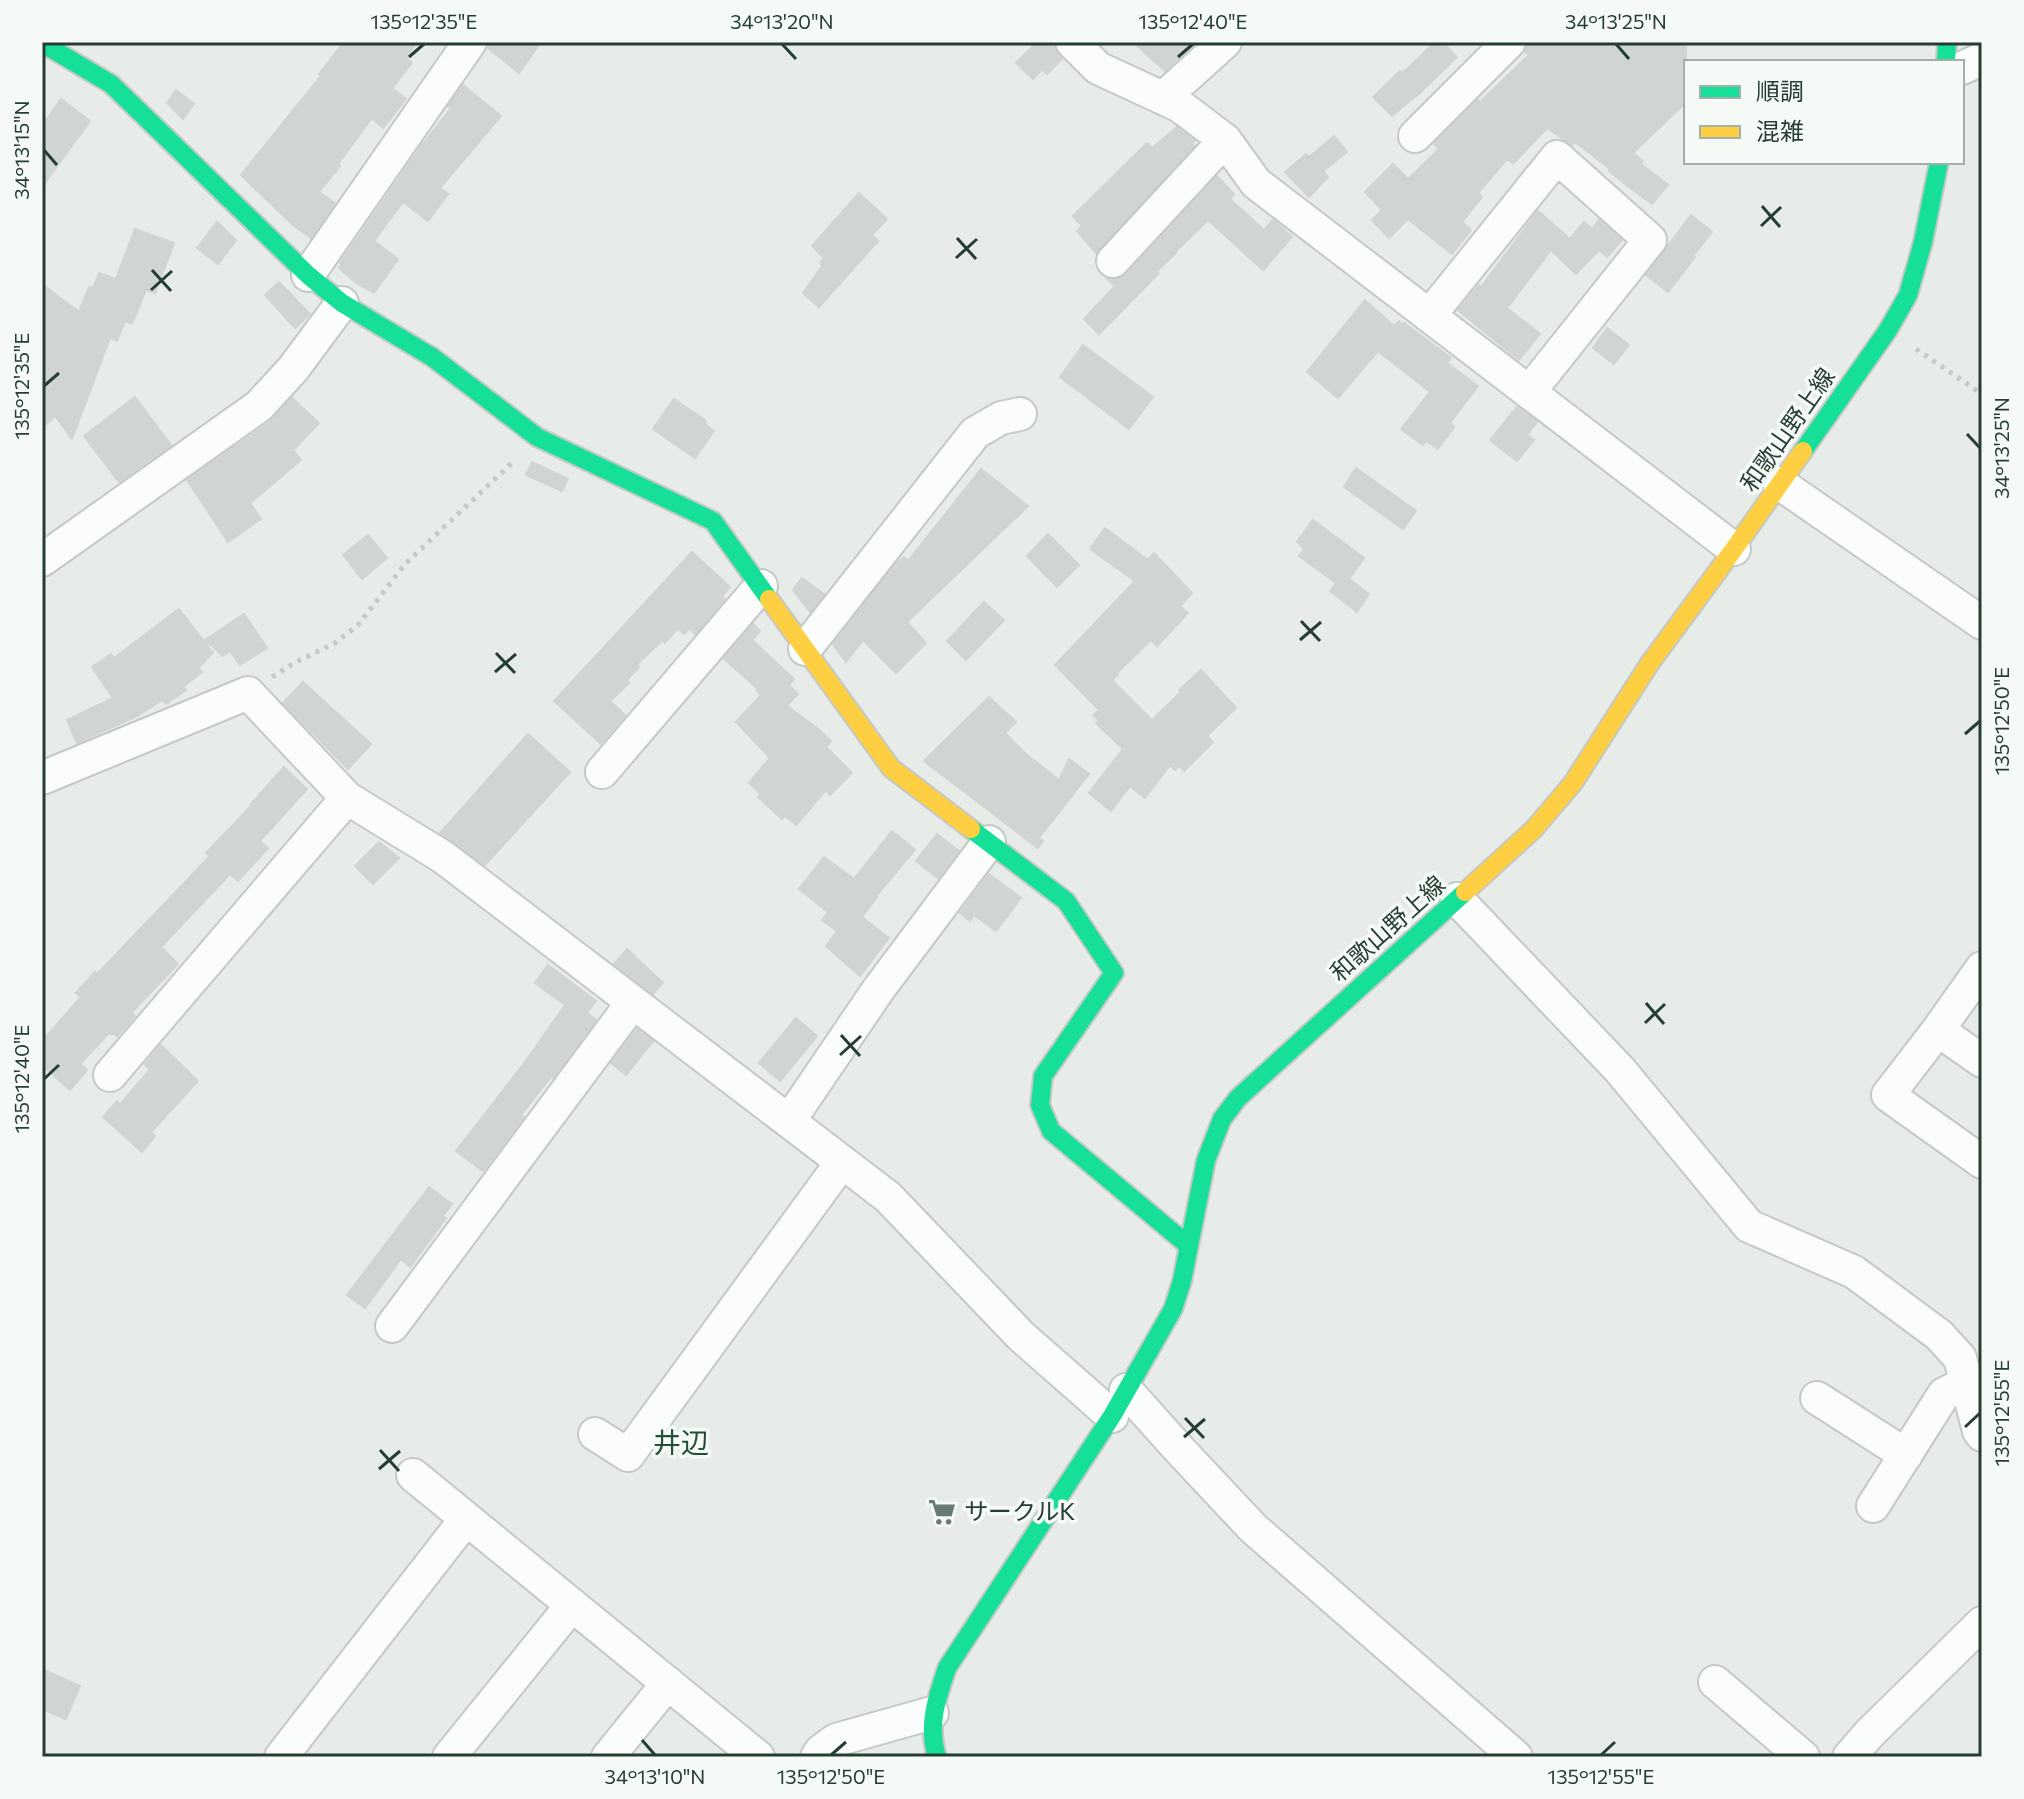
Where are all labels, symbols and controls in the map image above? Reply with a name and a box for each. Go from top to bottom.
text: 135°12'35"E [371,9,477,33]
text: 34°13'20"N [730,9,834,33]
text: 135°12'40"E [1139,9,1247,33]
text: 34°13'25"N [1565,9,1667,33]
legend [1684,60,1964,164]
text: 順調 [1756,76,1804,105]
text: 34°13'15"N [9,100,33,200]
text: 混雑 [1756,116,1804,145]
text: 135°12'35"E [9,333,33,439]
street label: 和歌山野上線 [1734,362,1840,496]
text: 34°13'25"N [1989,397,2013,499]
text: 135°12'50"E [1989,667,2013,775]
street label: 和歌山野上線 [1324,869,1450,987]
text: 135°12'40"E [9,1025,33,1133]
text: 135°12'55"E [1989,1360,2013,1466]
district label: 井辺 [653,1425,709,1459]
place label: サークルK [964,1496,1075,1525]
supermarket icon: サークルK [927,1497,957,1527]
text: 34°13'10"N [605,1764,705,1788]
text: 135°12'50"E [777,1764,885,1788]
text: 135°12'55"E [1548,1764,1654,1788]

